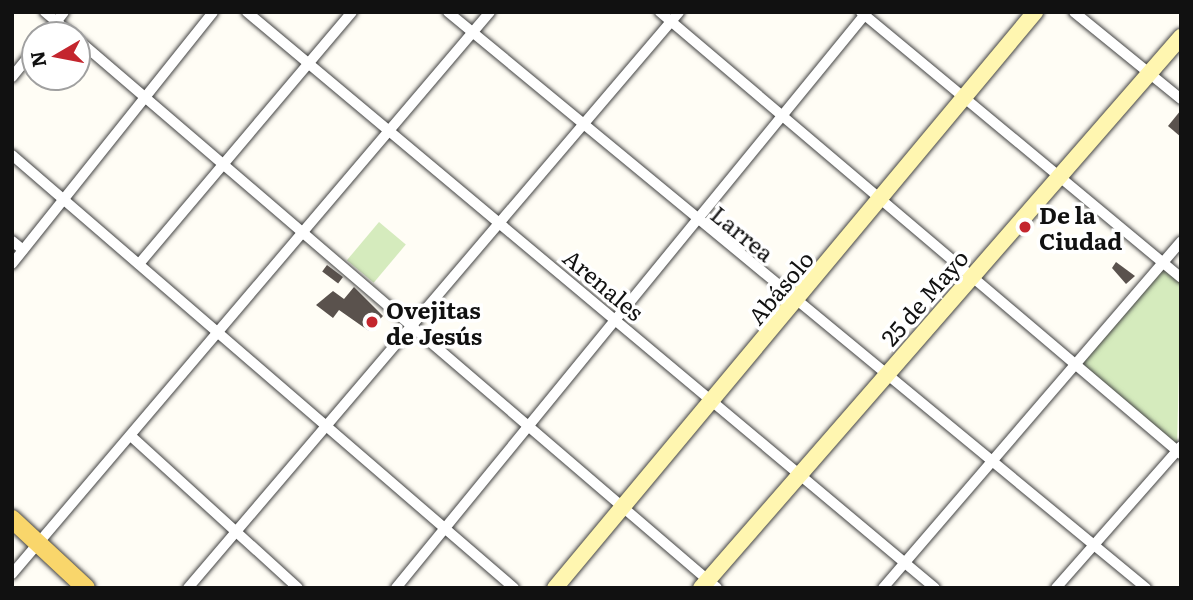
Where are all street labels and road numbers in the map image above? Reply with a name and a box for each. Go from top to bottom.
street label: Larrea [706,199,780,267]
street label: Arenales [558,243,650,325]
street label: 25 de Mayo [875,243,973,351]
street label: Abásolo [741,245,819,329]

